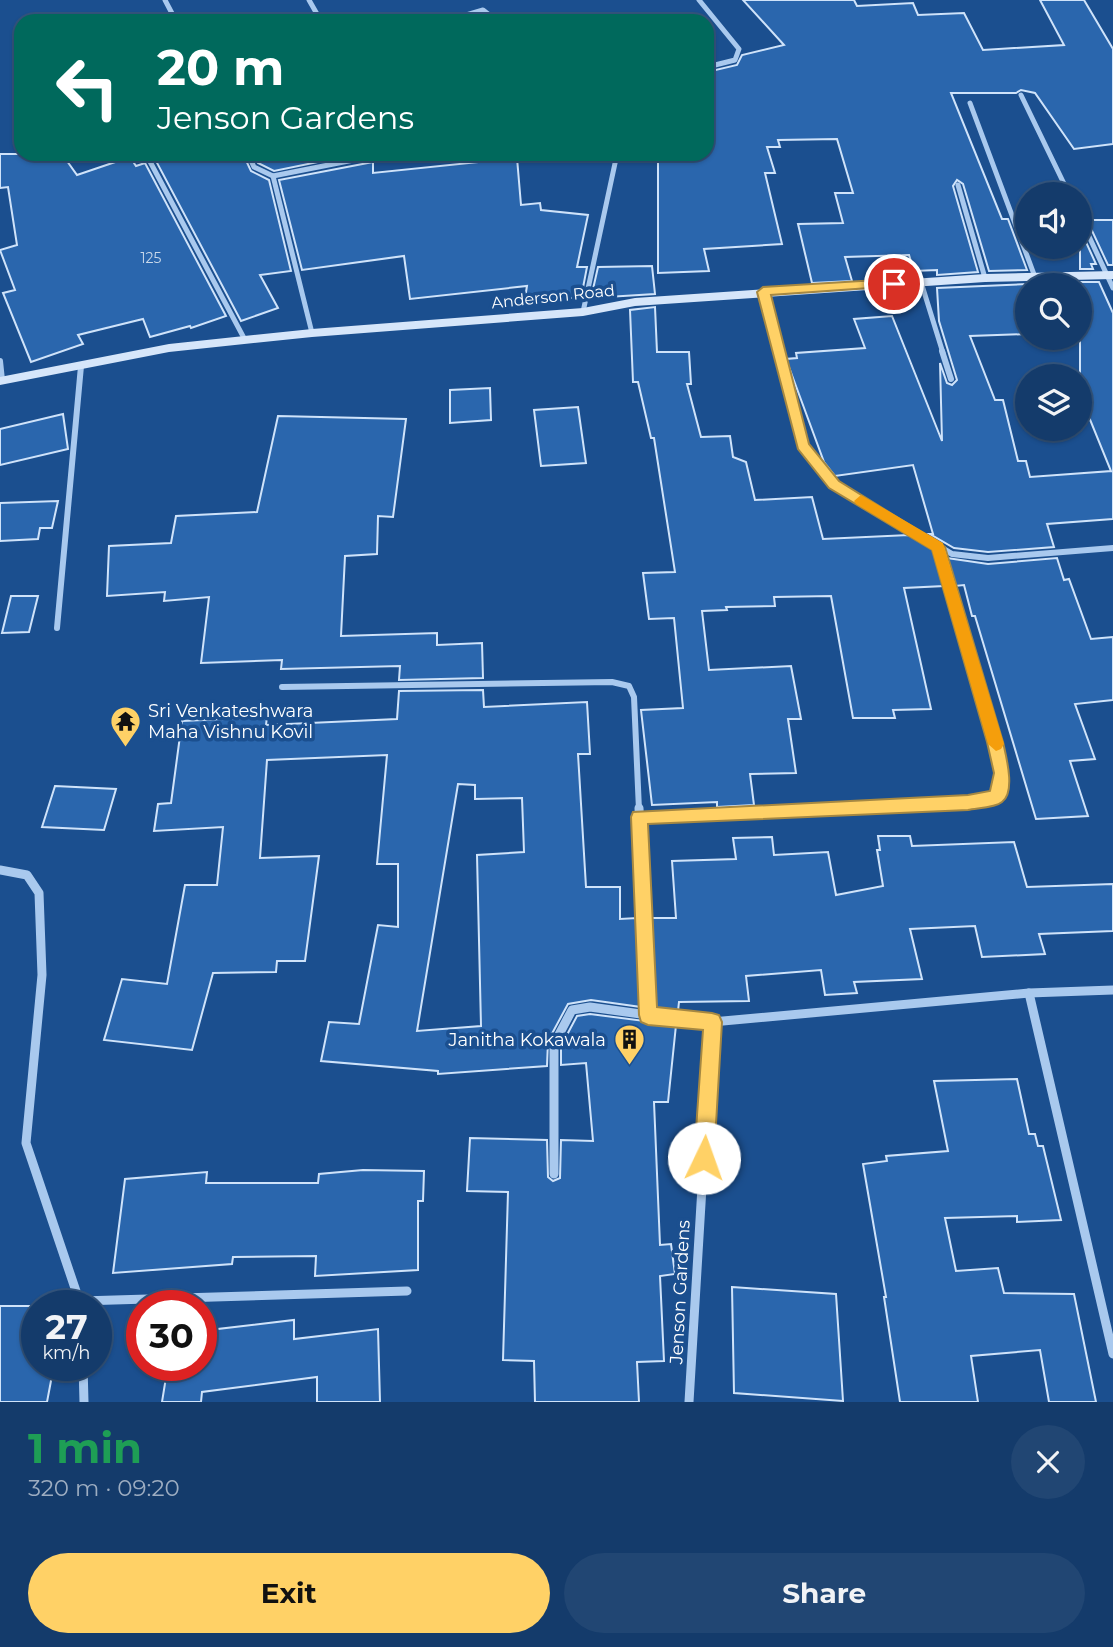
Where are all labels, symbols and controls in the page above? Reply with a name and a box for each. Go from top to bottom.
text: 20 m [157,38,284,97]
icon: left [42,42,133,133]
text: Jenson Gardens [157,98,414,137]
map controls [1015,182,1092,441]
button: sound [1015,182,1092,259]
house number: 125 [141,249,162,267]
pin [864,254,924,314]
icon: arrive [875,265,913,303]
button: search [1015,273,1092,350]
street label: Anderson Road [490,281,616,312]
button: layers [1015,364,1092,441]
place label: Sri Venkateshwara Maha Vishnu Kovil [148,700,313,743]
temple icon: Sri Venkateshwara Maha Vishnu Kovil [108,704,142,748]
building icon: Janitha Kokawala [612,1023,646,1067]
place label: Janitha Kokawala [447,1029,606,1051]
position arrow [667,1121,741,1195]
street label: Jenson Gardens [665,1219,695,1366]
speed limit sign: 30 [126,1290,217,1381]
text: 27 [45,1305,88,1348]
text: km/h [42,1342,91,1364]
text: 1 min [28,1422,142,1474]
button: close [1011,1425,1085,1499]
text: 320 m · 09:20 [28,1474,180,1502]
button: Exit [28,1553,550,1633]
button: Share [564,1553,1085,1633]

